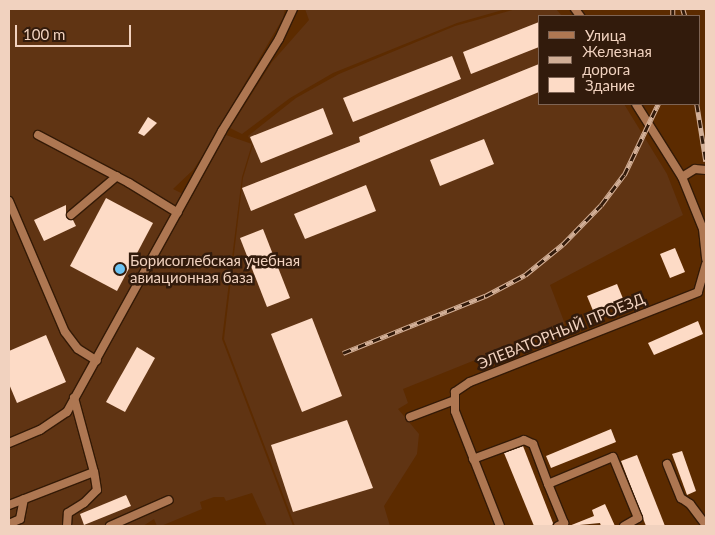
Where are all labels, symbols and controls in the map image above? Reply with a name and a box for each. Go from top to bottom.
scale bar [18,15,134,47]
legend [538,15,700,105]
text: 100 m [23,25,65,43]
text: Улица [585,26,626,44]
text: Железная дорога [582,42,652,78]
text: Здание [585,76,635,94]
place label: Борисоглебская учебная авиационная база [130,251,300,286]
marker: Борисоглебская учебная авиационная база [114,263,126,275]
street label: ЭЛЕВАТОРНЫЙ ПРОЕЗД [475,289,647,373]

